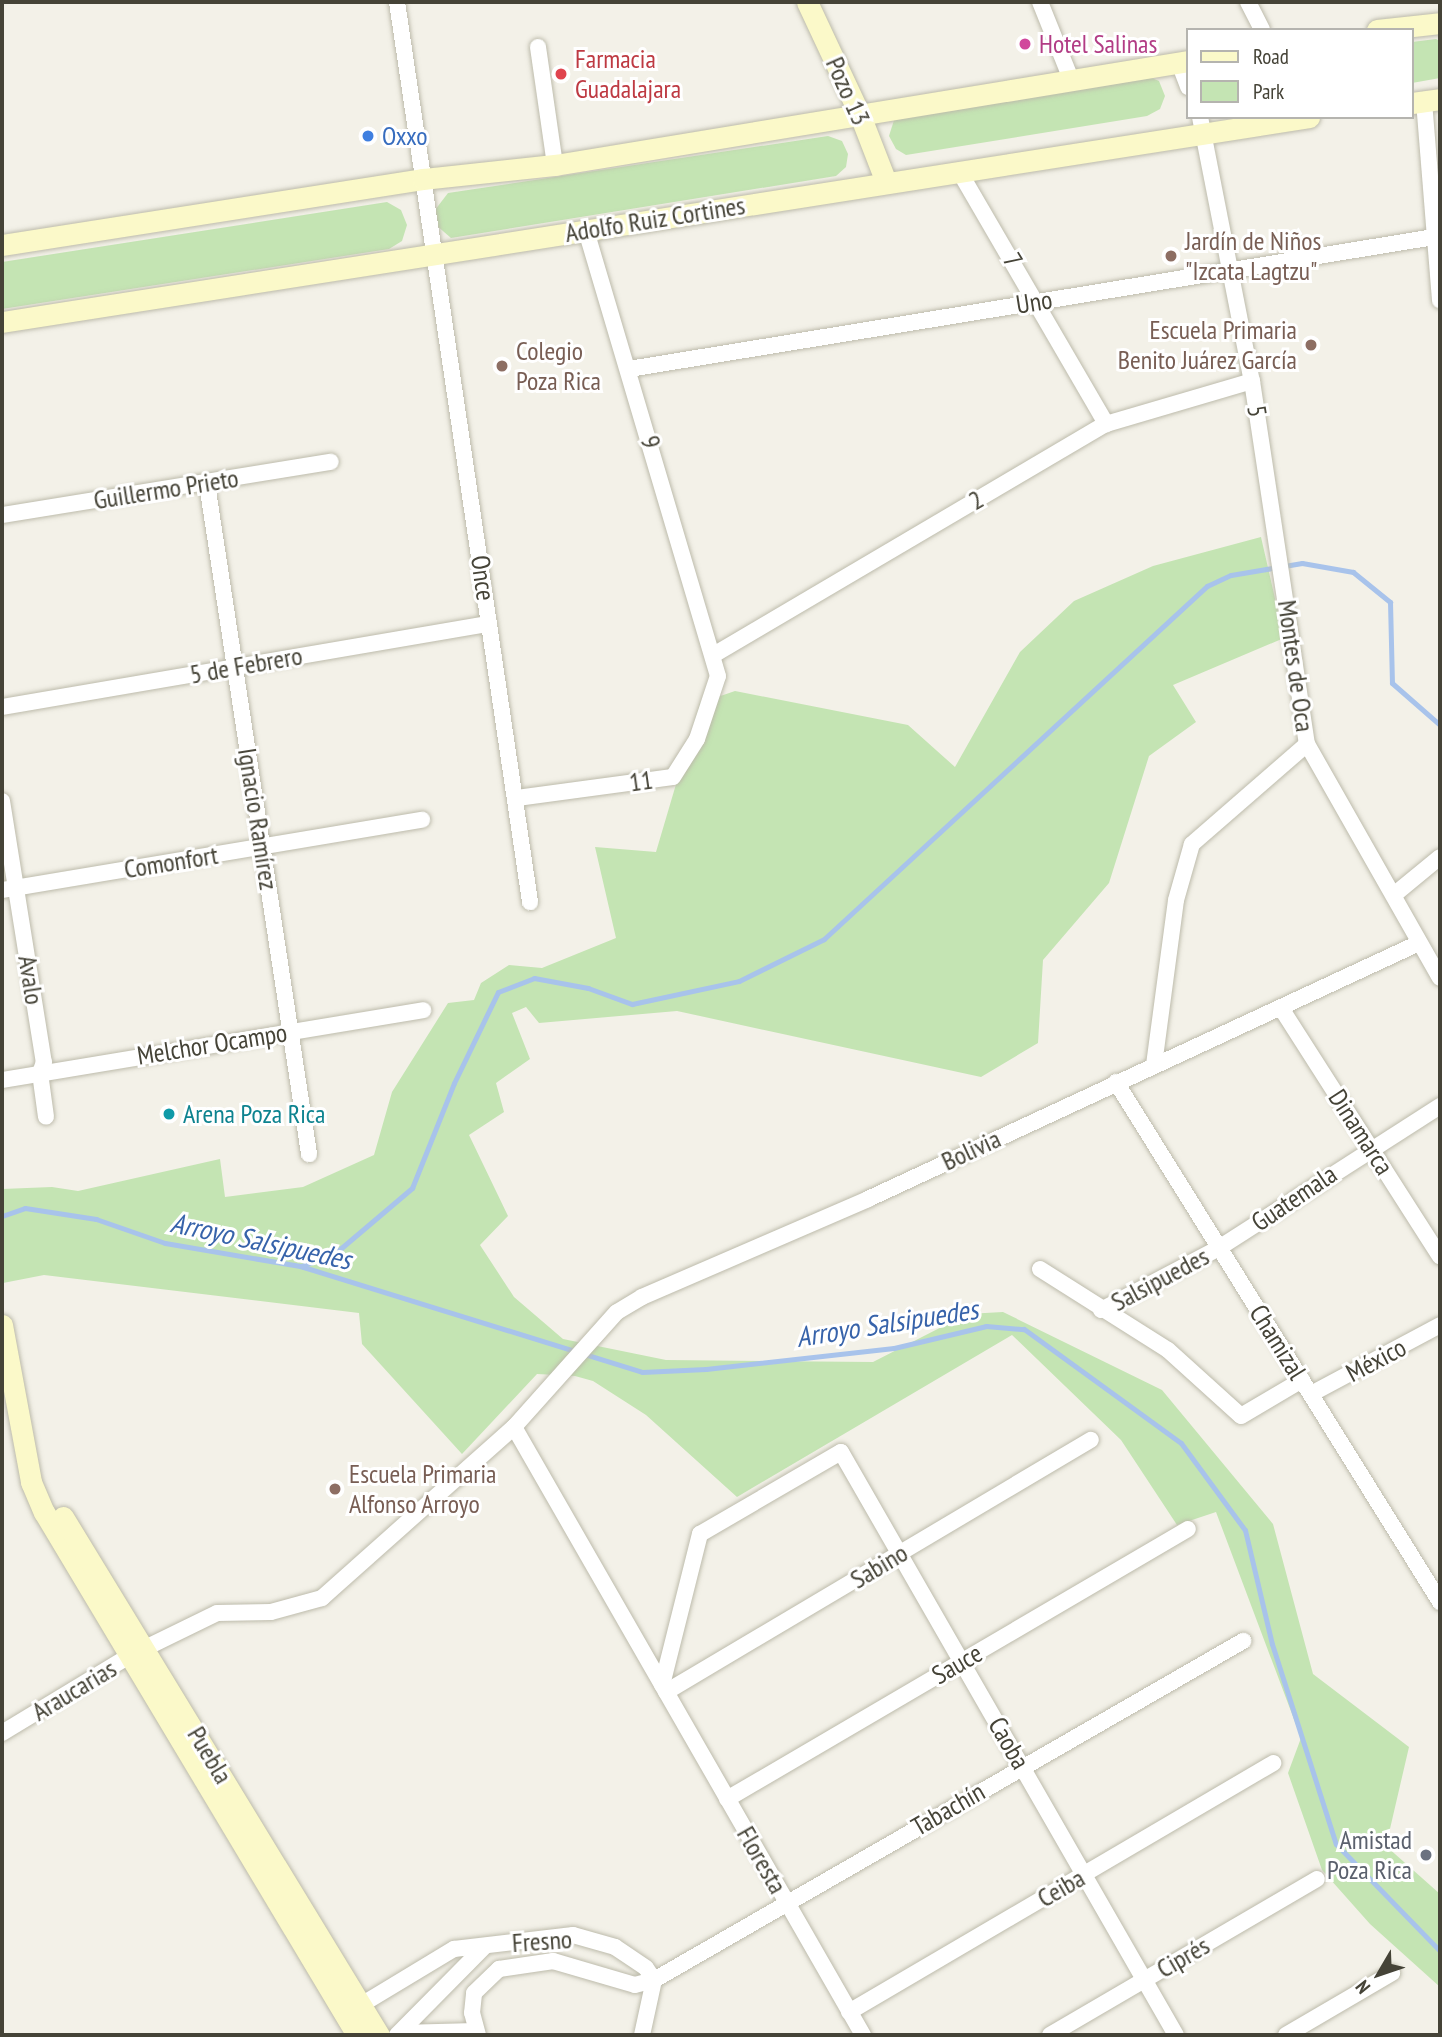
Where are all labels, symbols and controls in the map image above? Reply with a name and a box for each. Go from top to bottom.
place label: Hotel Salinas [1039,28,1157,60]
legend [1186,28,1414,119]
marker: Hotel Salinas [1017,36,1033,52]
place label: Farmacia Guadalajara [575,43,681,104]
text: Road [1253,43,1289,70]
street label: Pozo 13 [819,52,877,130]
marker: Farmacia Guadalajara [553,66,569,82]
text: Park [1253,78,1284,105]
place label: Oxxo [382,120,427,152]
marker: Oxxo [360,128,376,144]
street label: Adolfo Ruiz Cortines [563,189,747,249]
place label: Jardín de Niños "Izcata Lagtzu" [1185,225,1321,286]
street label: 7 [997,247,1029,273]
marker: Jardín de Niños "Izcata Lagtzu" [1163,248,1179,264]
street label: Uno [1014,284,1054,320]
place label: Escuela Primaria Benito Juárez García [1117,314,1297,376]
place label: Colegio Poza Rica [516,335,601,396]
marker: Escuela Primaria Benito Juárez García [1303,337,1319,353]
marker: Colegio Poza Rica [494,358,510,374]
street label: 5 [1241,403,1273,419]
street label: 9 [634,432,668,452]
street label: Guillermo Prieto [91,462,241,516]
street label: 2 [963,484,989,516]
street label: Once [464,553,502,603]
street label: Montes de Oca [1271,598,1321,734]
street label: 5 de Febrero [187,640,305,690]
street label: Ignacio Ramírez [231,746,285,892]
street label: 11 [627,764,655,798]
street label: Comonfort [122,839,220,885]
street label: Avalo [12,953,50,1007]
street label: Melchor Ocampo [135,1017,289,1071]
street label: Dinamarca [1322,1084,1400,1180]
place label: Arena Poza Rica [183,1098,325,1130]
marker: Arena Poza Rica [161,1106,177,1122]
street label: Bolivia [937,1123,1005,1177]
street label: Guatemala [1246,1158,1342,1238]
water label: Arroyo Salsipuedes [168,1206,354,1276]
street label: Salsipuedes [1106,1240,1214,1318]
water label: Arroyo Salsipuedes [794,1292,980,1354]
street label: Chamizal [1243,1299,1313,1385]
street label: México [1341,1331,1411,1389]
place label: Escuela Primaria Alfonso Arroyo [349,1458,496,1520]
marker: Escuela Primaria Alfonso Arroyo [327,1481,343,1497]
street label: Sabino [845,1537,913,1595]
street label: Sauce [927,1637,987,1691]
street label: Araucarias [26,1653,122,1727]
street label: Caoba [982,1711,1036,1775]
street label: Puebla [181,1721,239,1789]
street label: Tabachín [906,1776,990,1842]
street label: Floresta [730,1821,794,1899]
place label: Amistad Poza Rica [1327,1824,1412,1885]
marker: Amistad Poza Rica [1418,1847,1434,1863]
street label: Ceiba [1032,1862,1090,1914]
street label: Fresno [511,1923,573,1959]
street label: Ciprés [1151,1930,1215,1984]
north arrow [1344,1939,1414,2009]
text: N [1350,1976,1375,1999]

